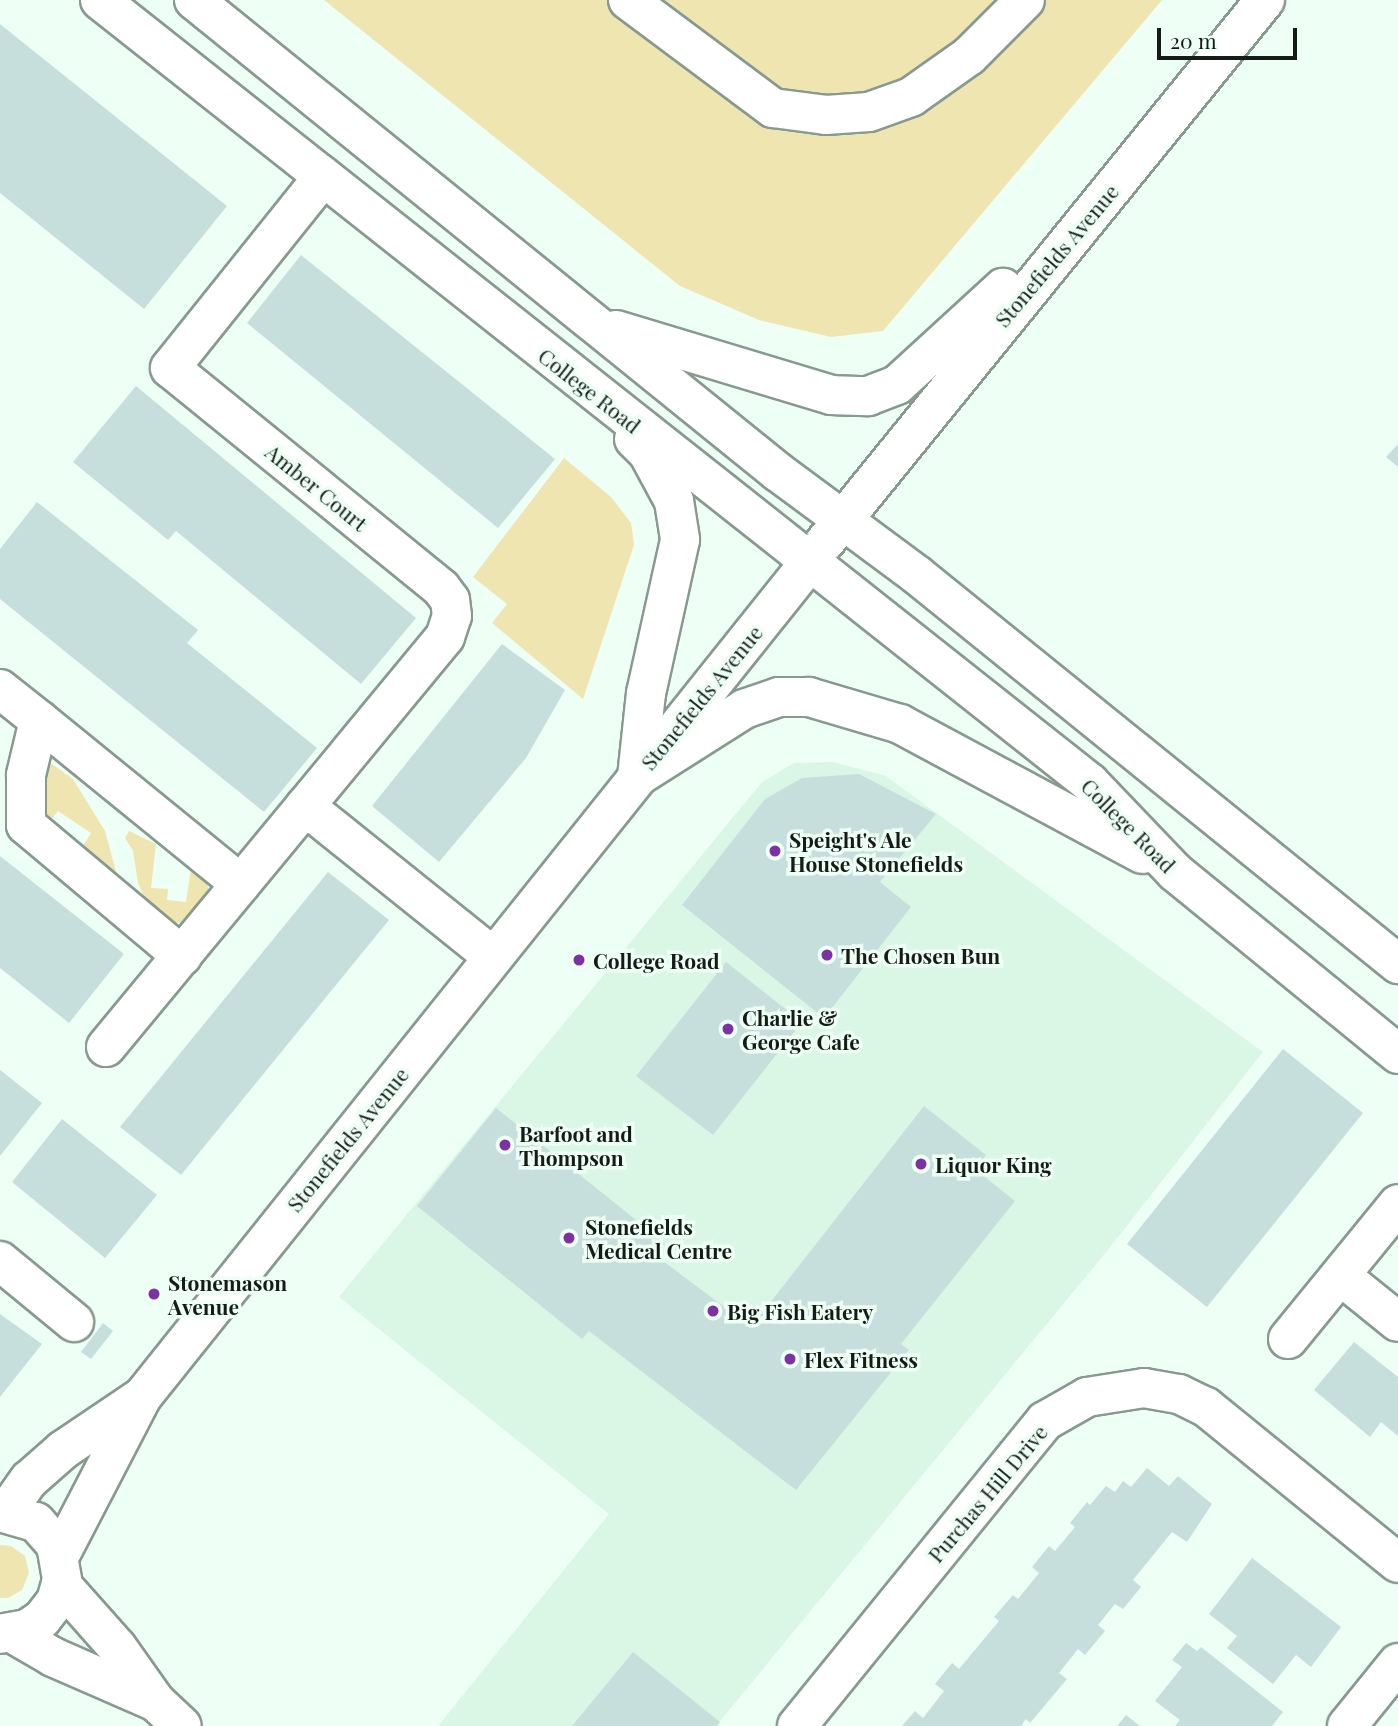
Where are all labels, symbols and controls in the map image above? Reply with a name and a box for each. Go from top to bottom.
scale bar [1160,14,1300,58]
text: 20 m [1170,26,1217,54]
street label: Stonefields Avenue [989,178,1123,332]
street label: College Road [534,342,646,438]
street label: Amber Court [261,438,373,536]
street label: Stonefields Avenue [635,620,767,774]
street label: College Road [1077,773,1181,877]
place label: Speight's Ale House Stonefields [789,826,963,876]
marker: Speight's Ale House Stonefields [767,843,783,859]
place label: The Chosen Bun [841,942,1000,968]
place label: College Road [593,947,720,973]
marker: The Chosen Bun [819,947,835,963]
marker: College Road [571,952,587,968]
place label: Charlie & George Cafe [742,1004,860,1054]
marker: Charlie & George Cafe [720,1021,736,1037]
street label: Stonefields Avenue [281,1062,413,1216]
place label: Barfoot and Thompson [519,1120,633,1170]
marker: Barfoot and Thompson [497,1137,513,1153]
place label: Liquor King [935,1151,1052,1177]
marker: Liquor King [913,1156,929,1172]
place label: Stonefields Medical Centre [585,1213,732,1263]
marker: Stonefields Medical Centre [559,1228,579,1248]
place label: Stonemason Avenue [168,1269,287,1319]
marker: Stonemason Avenue [146,1286,162,1302]
place label: Big Fish Eatery [727,1298,873,1324]
marker: Big Fish Eatery [705,1303,721,1319]
place label: Flex Fitness [804,1346,918,1372]
marker: Flex Fitness [782,1351,798,1367]
street label: Purchas Hill Drive [922,1419,1052,1567]

